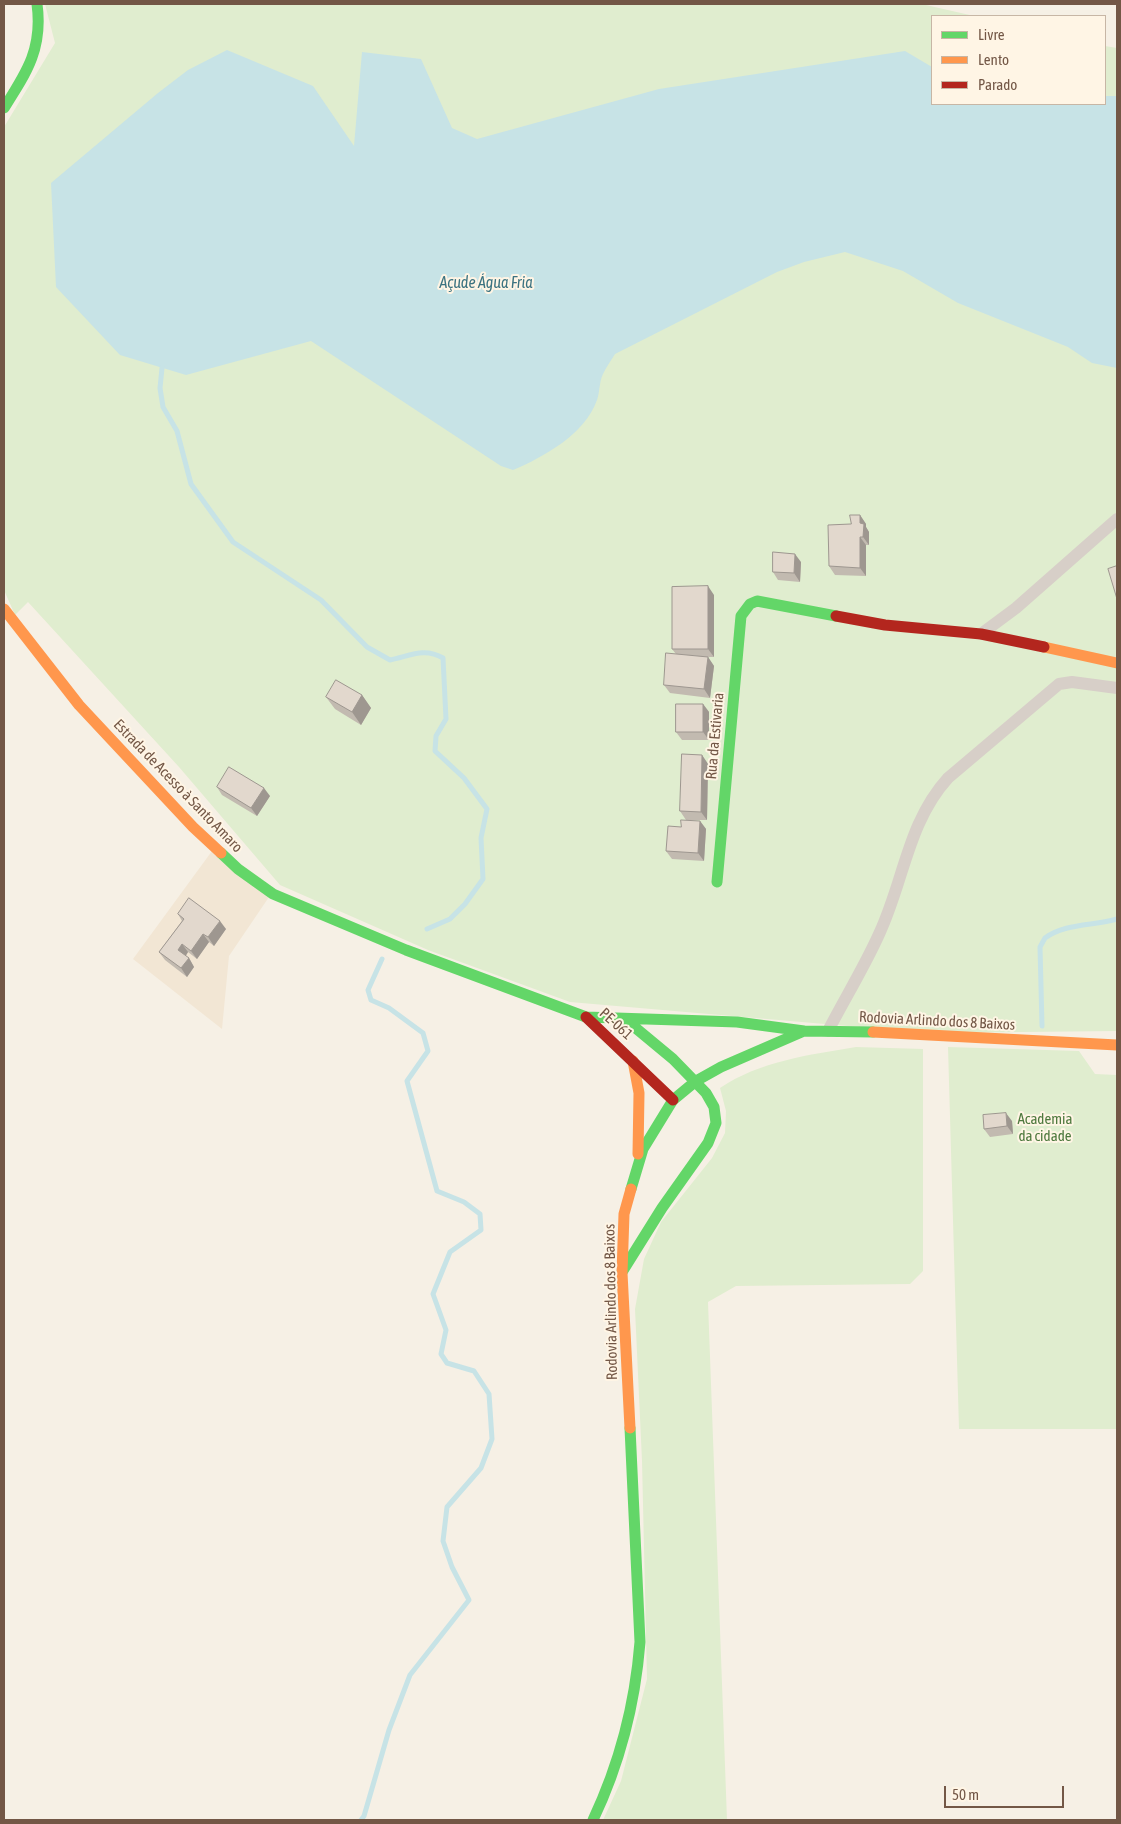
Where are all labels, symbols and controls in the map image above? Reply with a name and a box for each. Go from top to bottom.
legend [931,15,1106,105]
text: Livre [978,26,1005,43]
text: Lento [978,51,1009,68]
text: Parado [978,76,1017,93]
water label: Açude Água Fria [439,273,533,293]
street label: Rua da Estivaria [702,692,728,780]
street label: Estrada de Acesso à Santo Amaro [110,716,246,856]
street label: PE-061 [596,1004,636,1044]
street label: Rodovia Arlindo dos 8 Baixos [858,1008,1016,1034]
park label: Academia da cidade [1017,1110,1073,1145]
street label: Rodovia Arlindo dos 8 Baixos [601,1224,621,1380]
scale bar [946,1776,1066,1808]
text: 50 m [952,1786,979,1803]

